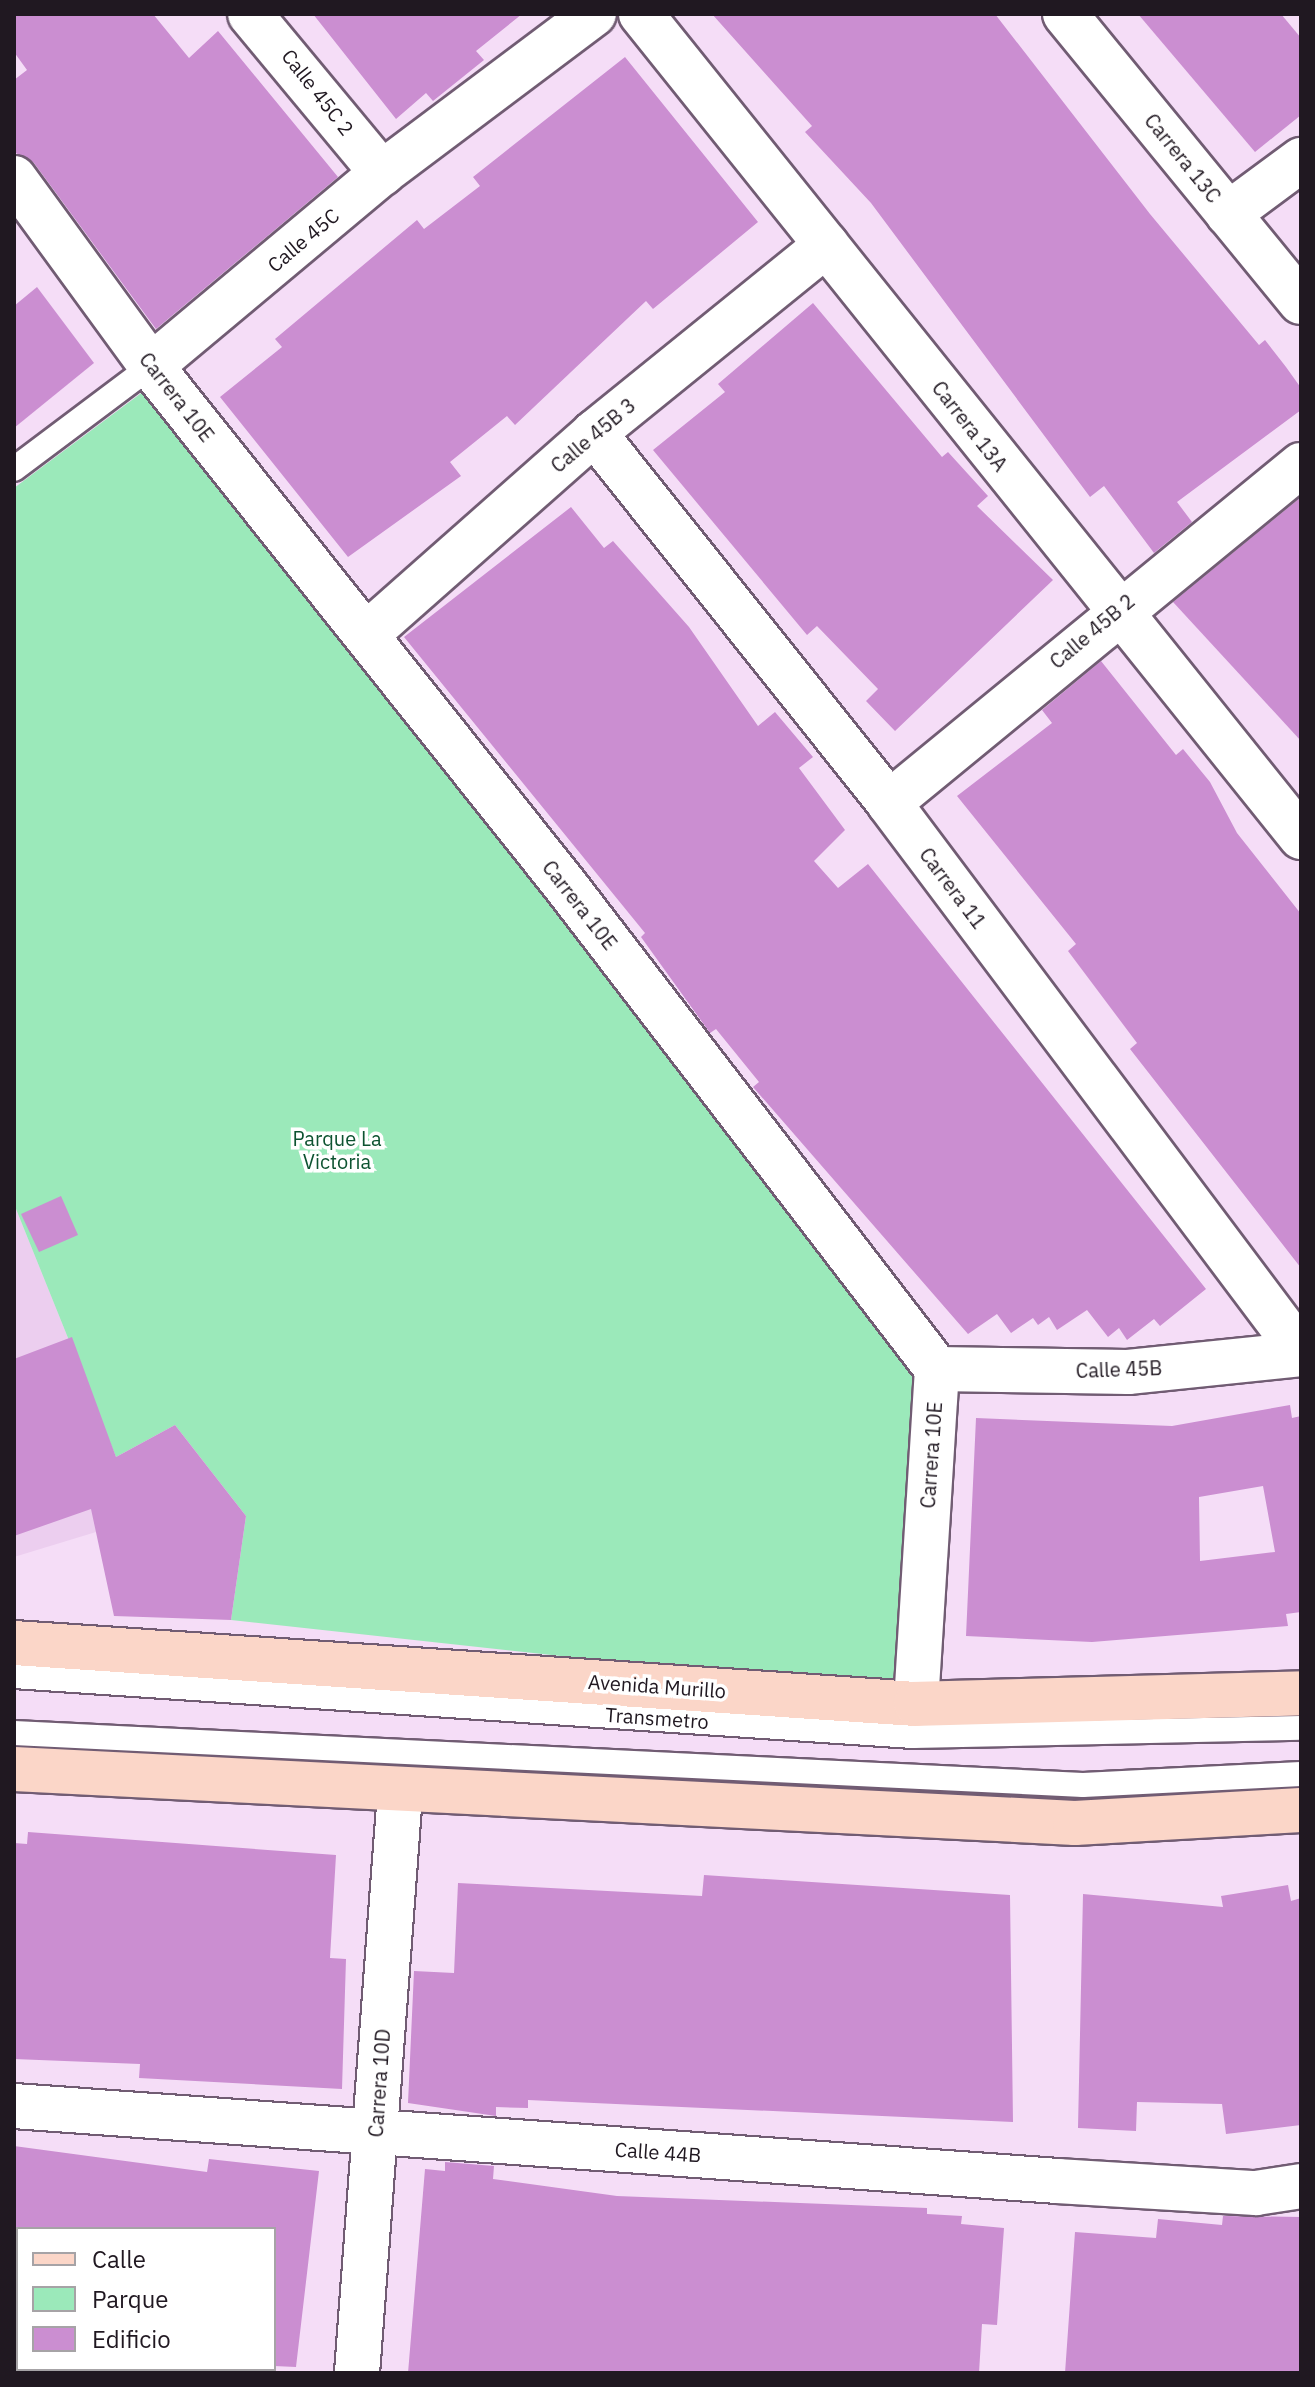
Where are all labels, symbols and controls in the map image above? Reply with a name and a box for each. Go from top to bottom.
street label: Calle 45C 2 [277,44,359,140]
street label: Carrera 13C [1140,109,1226,207]
street label: Calle 45C [262,203,344,277]
street label: Carrera 10E [135,347,219,447]
street label: Carrera 13A [927,376,1013,476]
street label: Calle 45B 3 [546,393,640,477]
street label: Calle 45B 2 [1045,589,1139,673]
street label: Carrera 11 [915,843,991,933]
street label: Carrera 10E [538,855,622,955]
park label: Parque La Victoria [292,1127,382,1174]
street label: Calle 45B [1075,1355,1163,1383]
street label: Carrera 10E [915,1401,947,1509]
street label: Avenida Murillo [587,1669,727,1703]
street label: Transmetro [605,1702,709,1734]
street label: Carrera 10D [363,2028,395,2138]
street label: Calle 44B [614,2137,702,2167]
legend [16,2227,276,2371]
text: Calle [92,2243,146,2275]
text: Parque [92,2283,169,2315]
text: Edificio [92,2323,171,2355]

